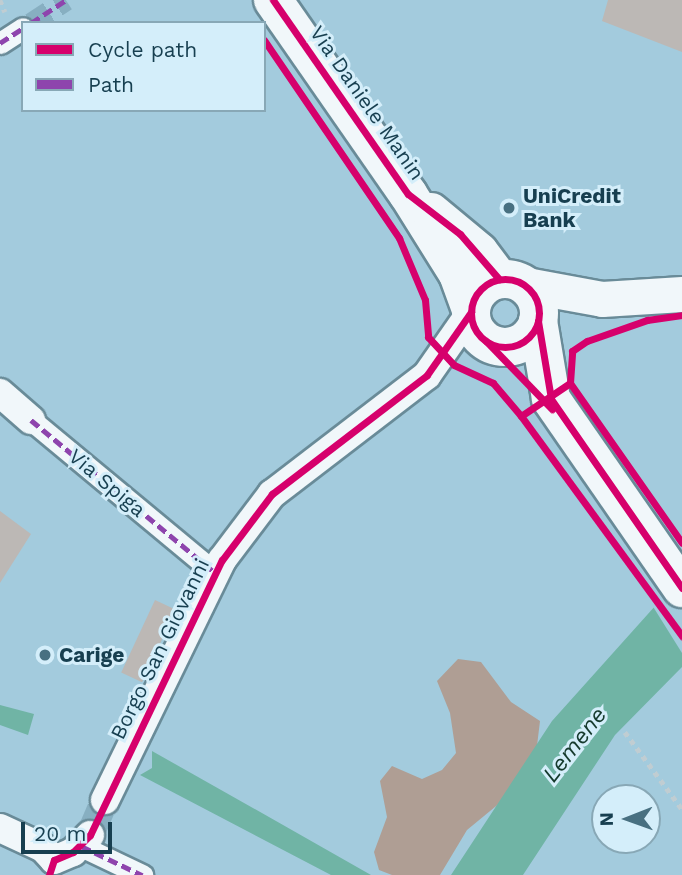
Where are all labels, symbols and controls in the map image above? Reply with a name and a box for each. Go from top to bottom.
legend [21,21,266,112]
street label: Via Daniele Manin [304,21,430,185]
text: Cycle path [88,37,197,62]
text: Path [88,72,134,97]
place label: UniCredit Bank [523,183,621,233]
marker: UniCredit Bank [501,200,517,216]
street label: Via Spiga [63,443,151,523]
street label: Borgo San Giovanni [105,554,215,744]
place label: Carige [59,642,125,668]
marker: Carige [37,647,53,663]
water label: Lemene [537,702,613,788]
north arrow [591,784,661,854]
scale bar [24,808,116,852]
text: N [595,812,618,827]
text: 20 m [34,821,86,846]

